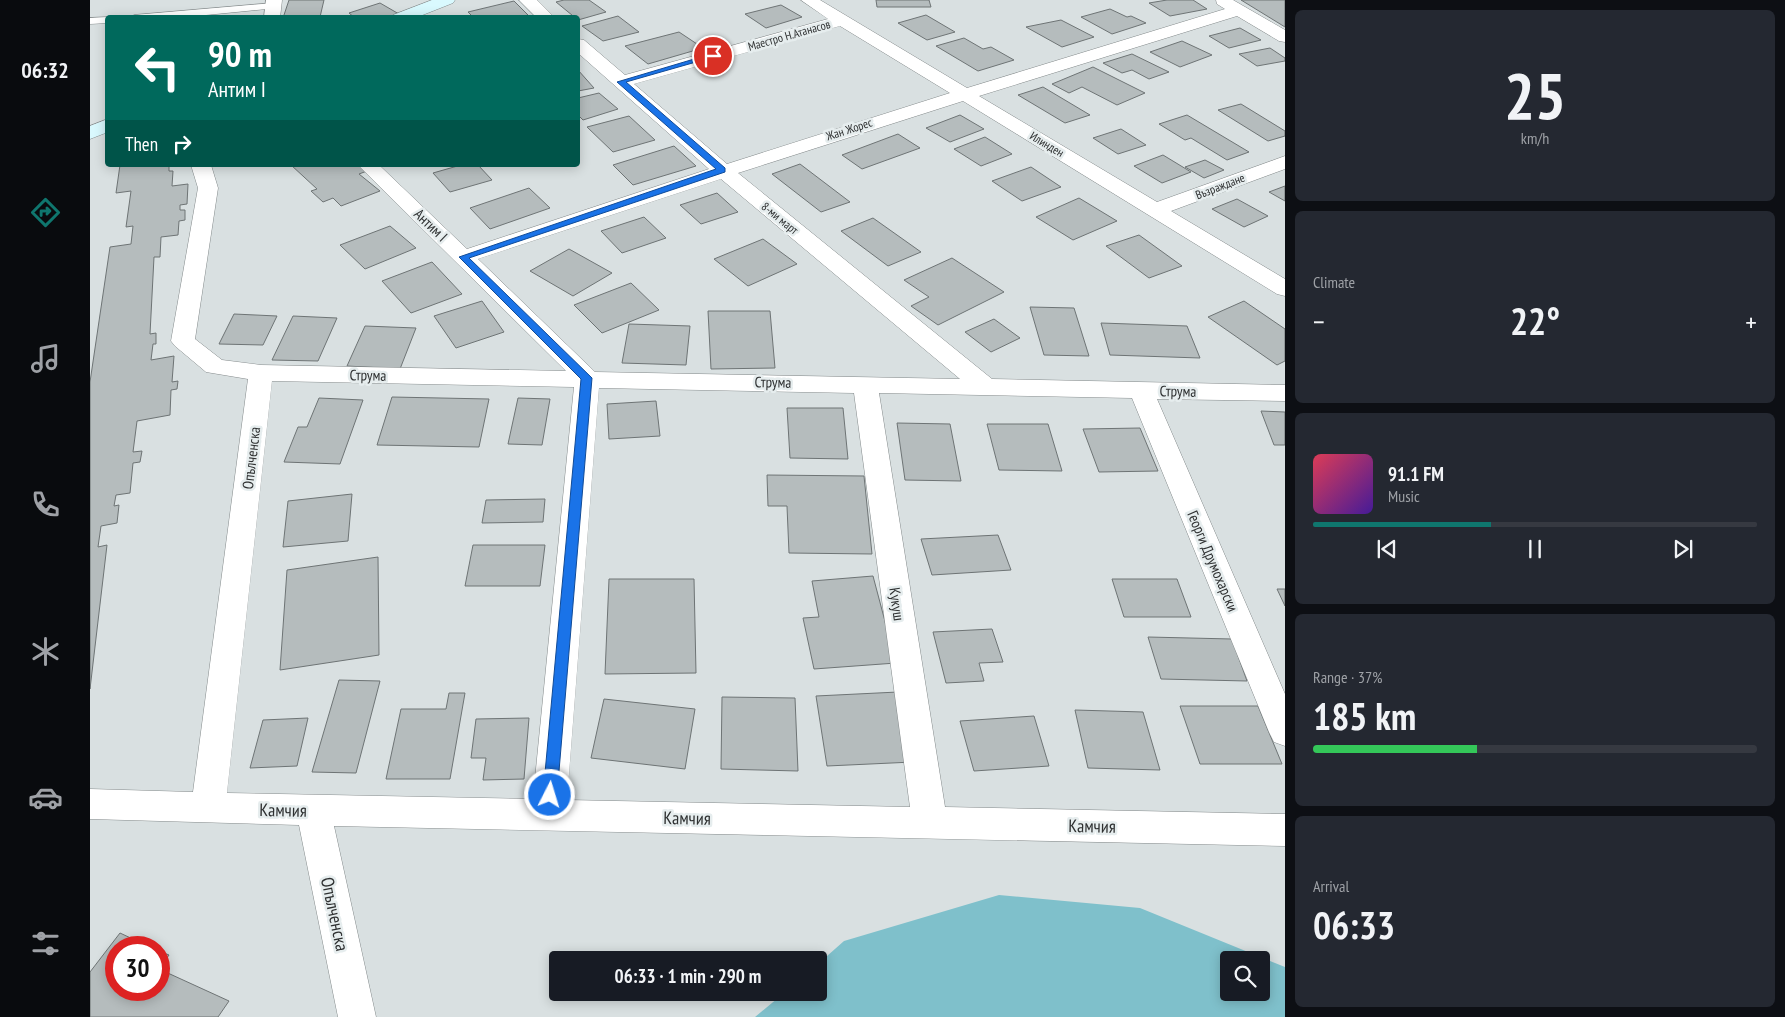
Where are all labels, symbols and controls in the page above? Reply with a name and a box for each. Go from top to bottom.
street label: Маестро Н.Атанасов [746,16,832,54]
text: 90 m [208,31,272,77]
icon: left [125,35,190,100]
pin [692,35,734,77]
icon: arrive [699,42,727,70]
text: 25 [1504,53,1566,137]
text: 06:32 [21,56,69,84]
text: Антим I [208,75,266,103]
street label: Жан Жорес [823,114,875,144]
street label: Илинден [1027,128,1067,160]
text: km/h [1521,128,1549,148]
icon: right [168,130,196,158]
text: Then [125,132,158,156]
street label: Възраждане [1193,170,1247,202]
icon: directions [28,195,63,230]
street label: 8-ми март [759,199,802,237]
street label: Антим I [410,204,452,246]
text: Climate [1313,272,1355,292]
text: 22° [1510,296,1560,345]
text: − [1313,303,1325,340]
text: + [1745,303,1757,340]
icon: music [28,341,63,376]
street label: Струма [349,365,387,385]
street label: Струма [754,372,792,392]
street label: Струма [1159,381,1197,401]
street label: Опълченска [238,426,264,490]
text: 91.1 FM [1388,462,1444,486]
text: Music [1388,486,1420,506]
icon: phone [28,487,63,522]
street label: Георги Друмохарски [1183,508,1243,614]
icon: previous [1373,535,1401,563]
icon: pause [1521,535,1549,563]
icon: next [1669,535,1697,563]
street label: Кукуш [885,586,909,622]
icon: climate [28,634,63,669]
text: Range · 37% [1313,667,1382,687]
text: 185 km [1313,691,1416,740]
position arrow [523,768,575,820]
icon: car [28,780,63,815]
street label: Камчия [259,798,307,822]
street label: Камчия [663,806,711,830]
street label: Камчия [1068,814,1116,838]
street label: Опълченска [316,875,354,953]
text: Arrival [1313,876,1349,896]
text: 06:33 [1313,900,1395,949]
icon: filters [28,926,63,961]
speed limit sign: 30 [105,936,170,1001]
map controls [1220,951,1270,1001]
button: search [1220,951,1270,1001]
text: 06:33 · 1 min · 290 m [615,964,761,988]

